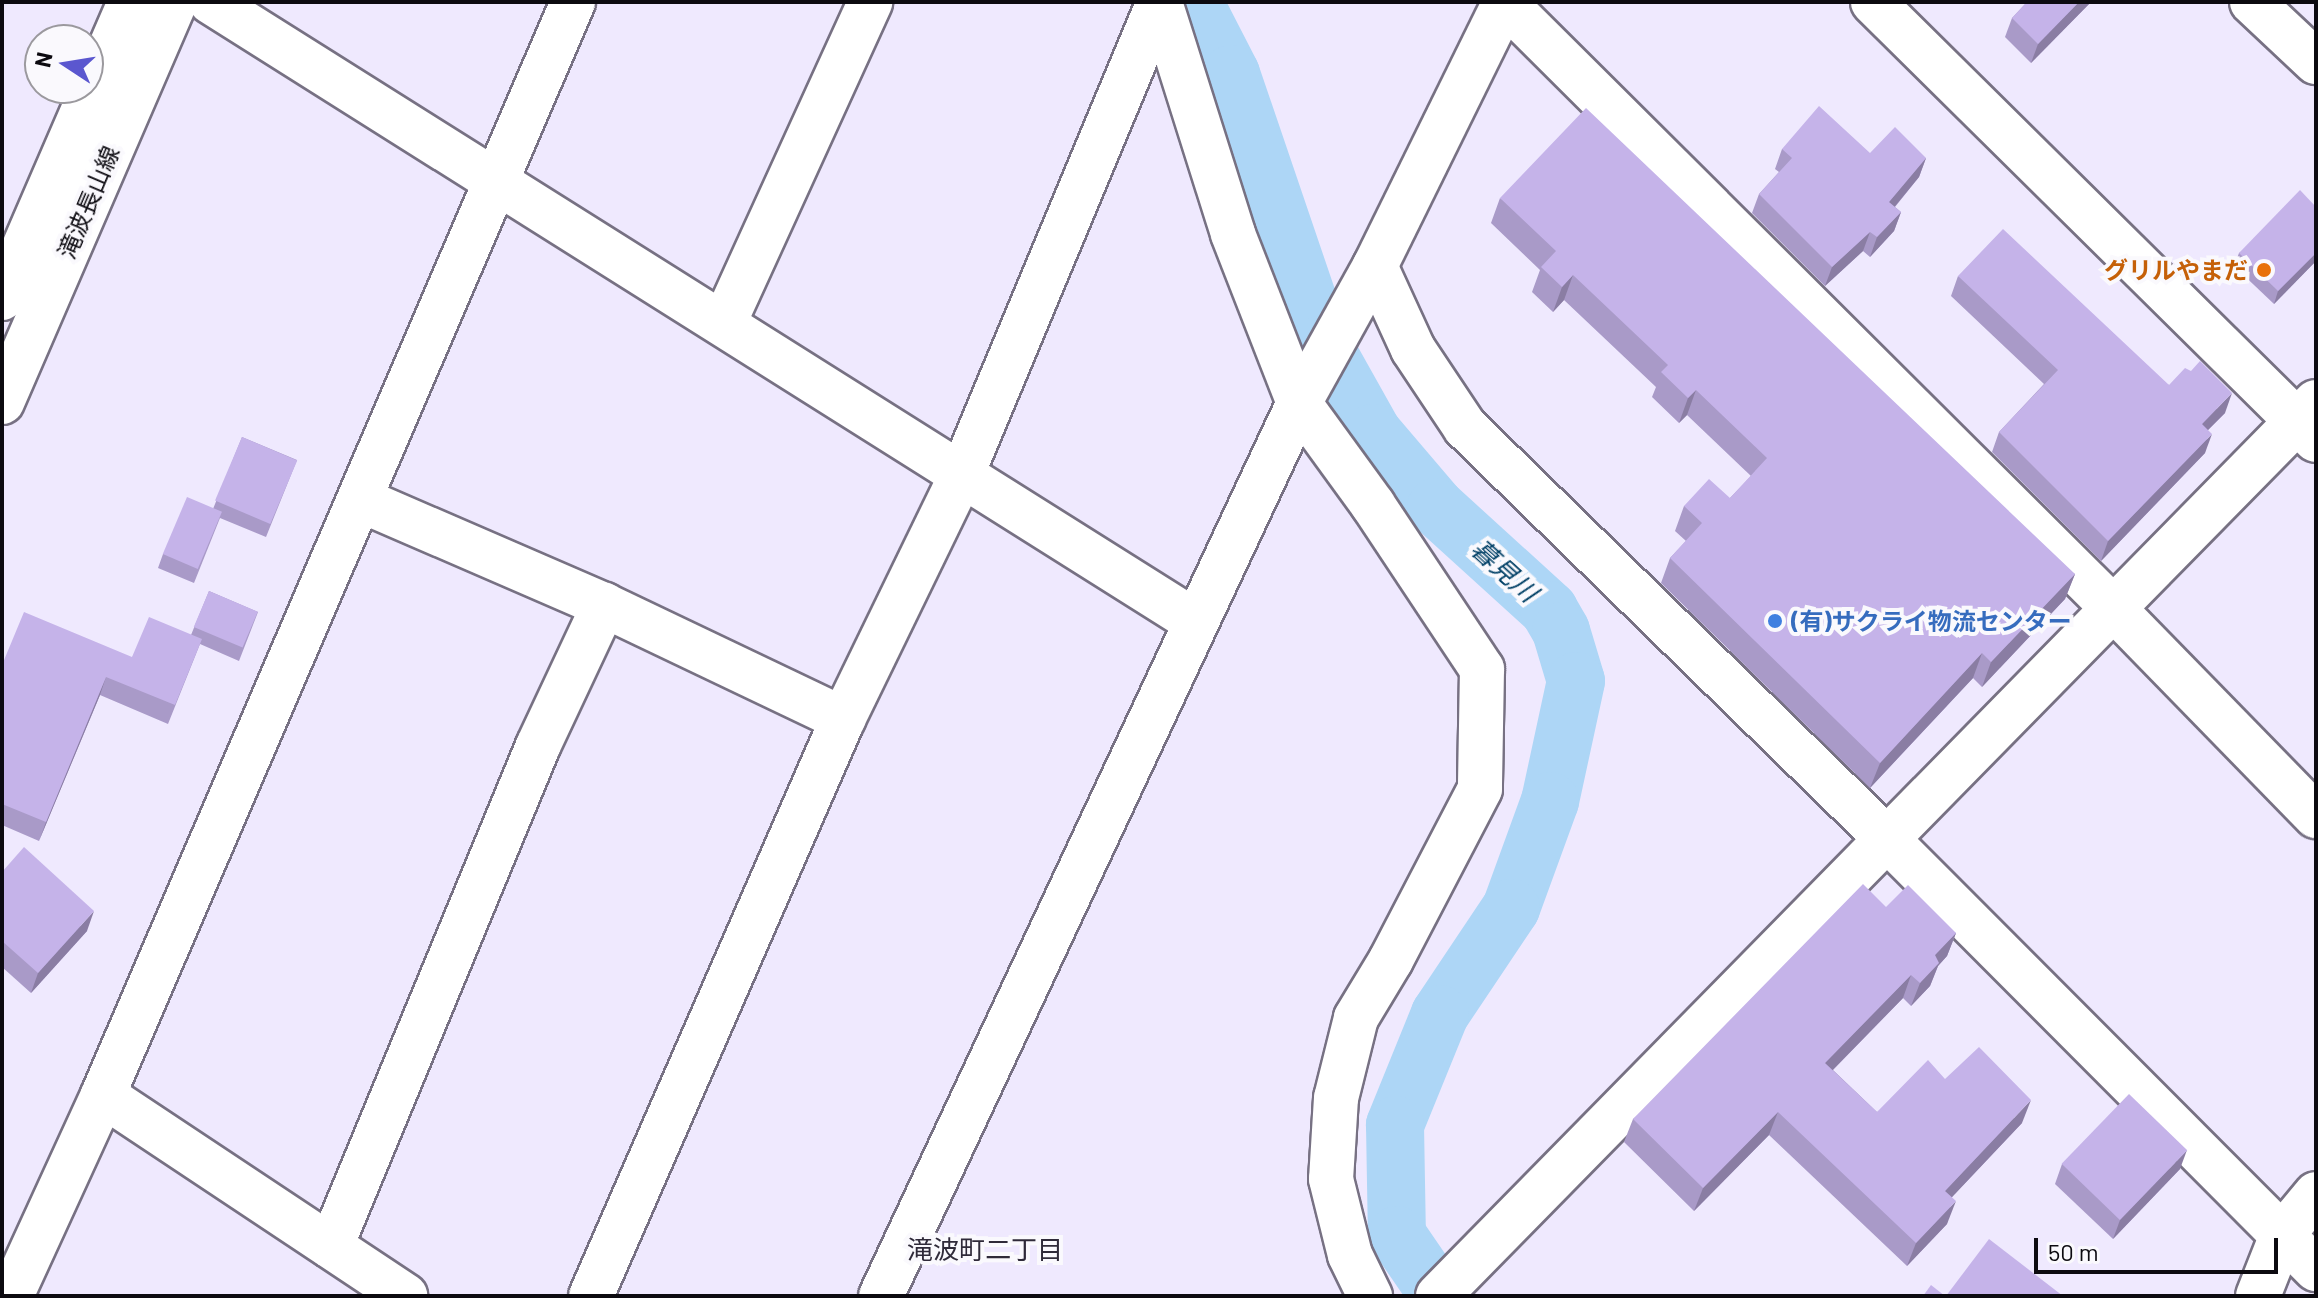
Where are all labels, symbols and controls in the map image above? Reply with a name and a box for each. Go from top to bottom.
north arrow [24,24,104,104]
text: N [28,50,57,69]
street label: 滝波長山線 [51,141,125,263]
place label: グリルやまだ [2104,256,2248,284]
marker: グリルやまだ [2255,261,2273,279]
water label: 暮見川 [1466,532,1544,608]
place label: (有)サクライ物流センター [1791,607,2072,635]
marker: (有)サクライ物流センター [1766,612,1784,630]
scale bar [2038,1222,2282,1272]
district label: 滝波町二丁目 [907,1233,1063,1265]
text: 50 m [2048,1237,2099,1266]

